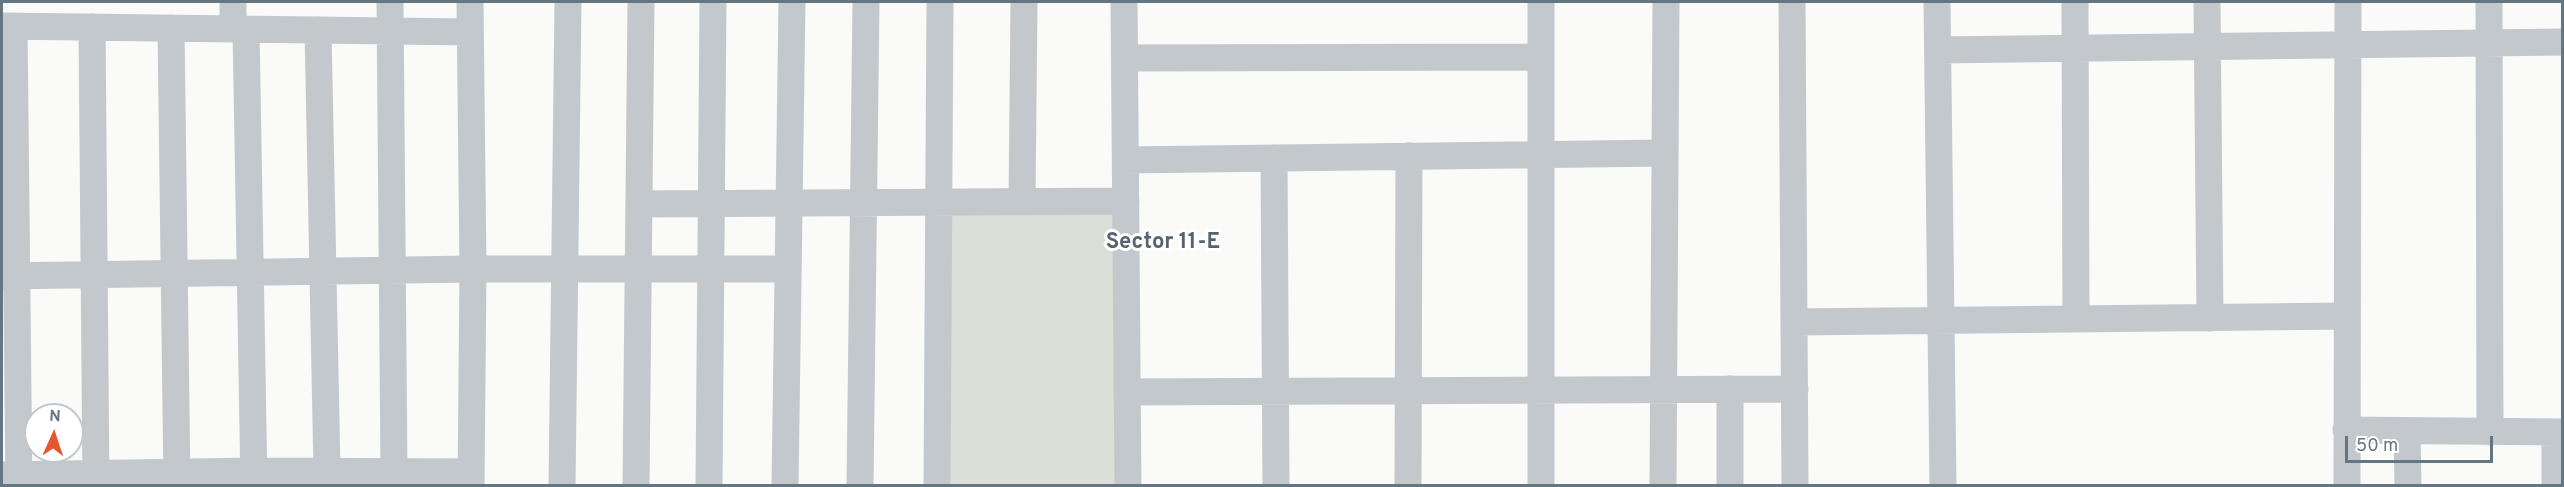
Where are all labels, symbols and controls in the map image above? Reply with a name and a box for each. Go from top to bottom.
district label: Sector 11-E [1106,231,1220,257]
north arrow [24,403,84,463]
text: N [49,407,61,427]
scale bar [2348,424,2496,462]
text: 50 m [2356,435,2398,458]

